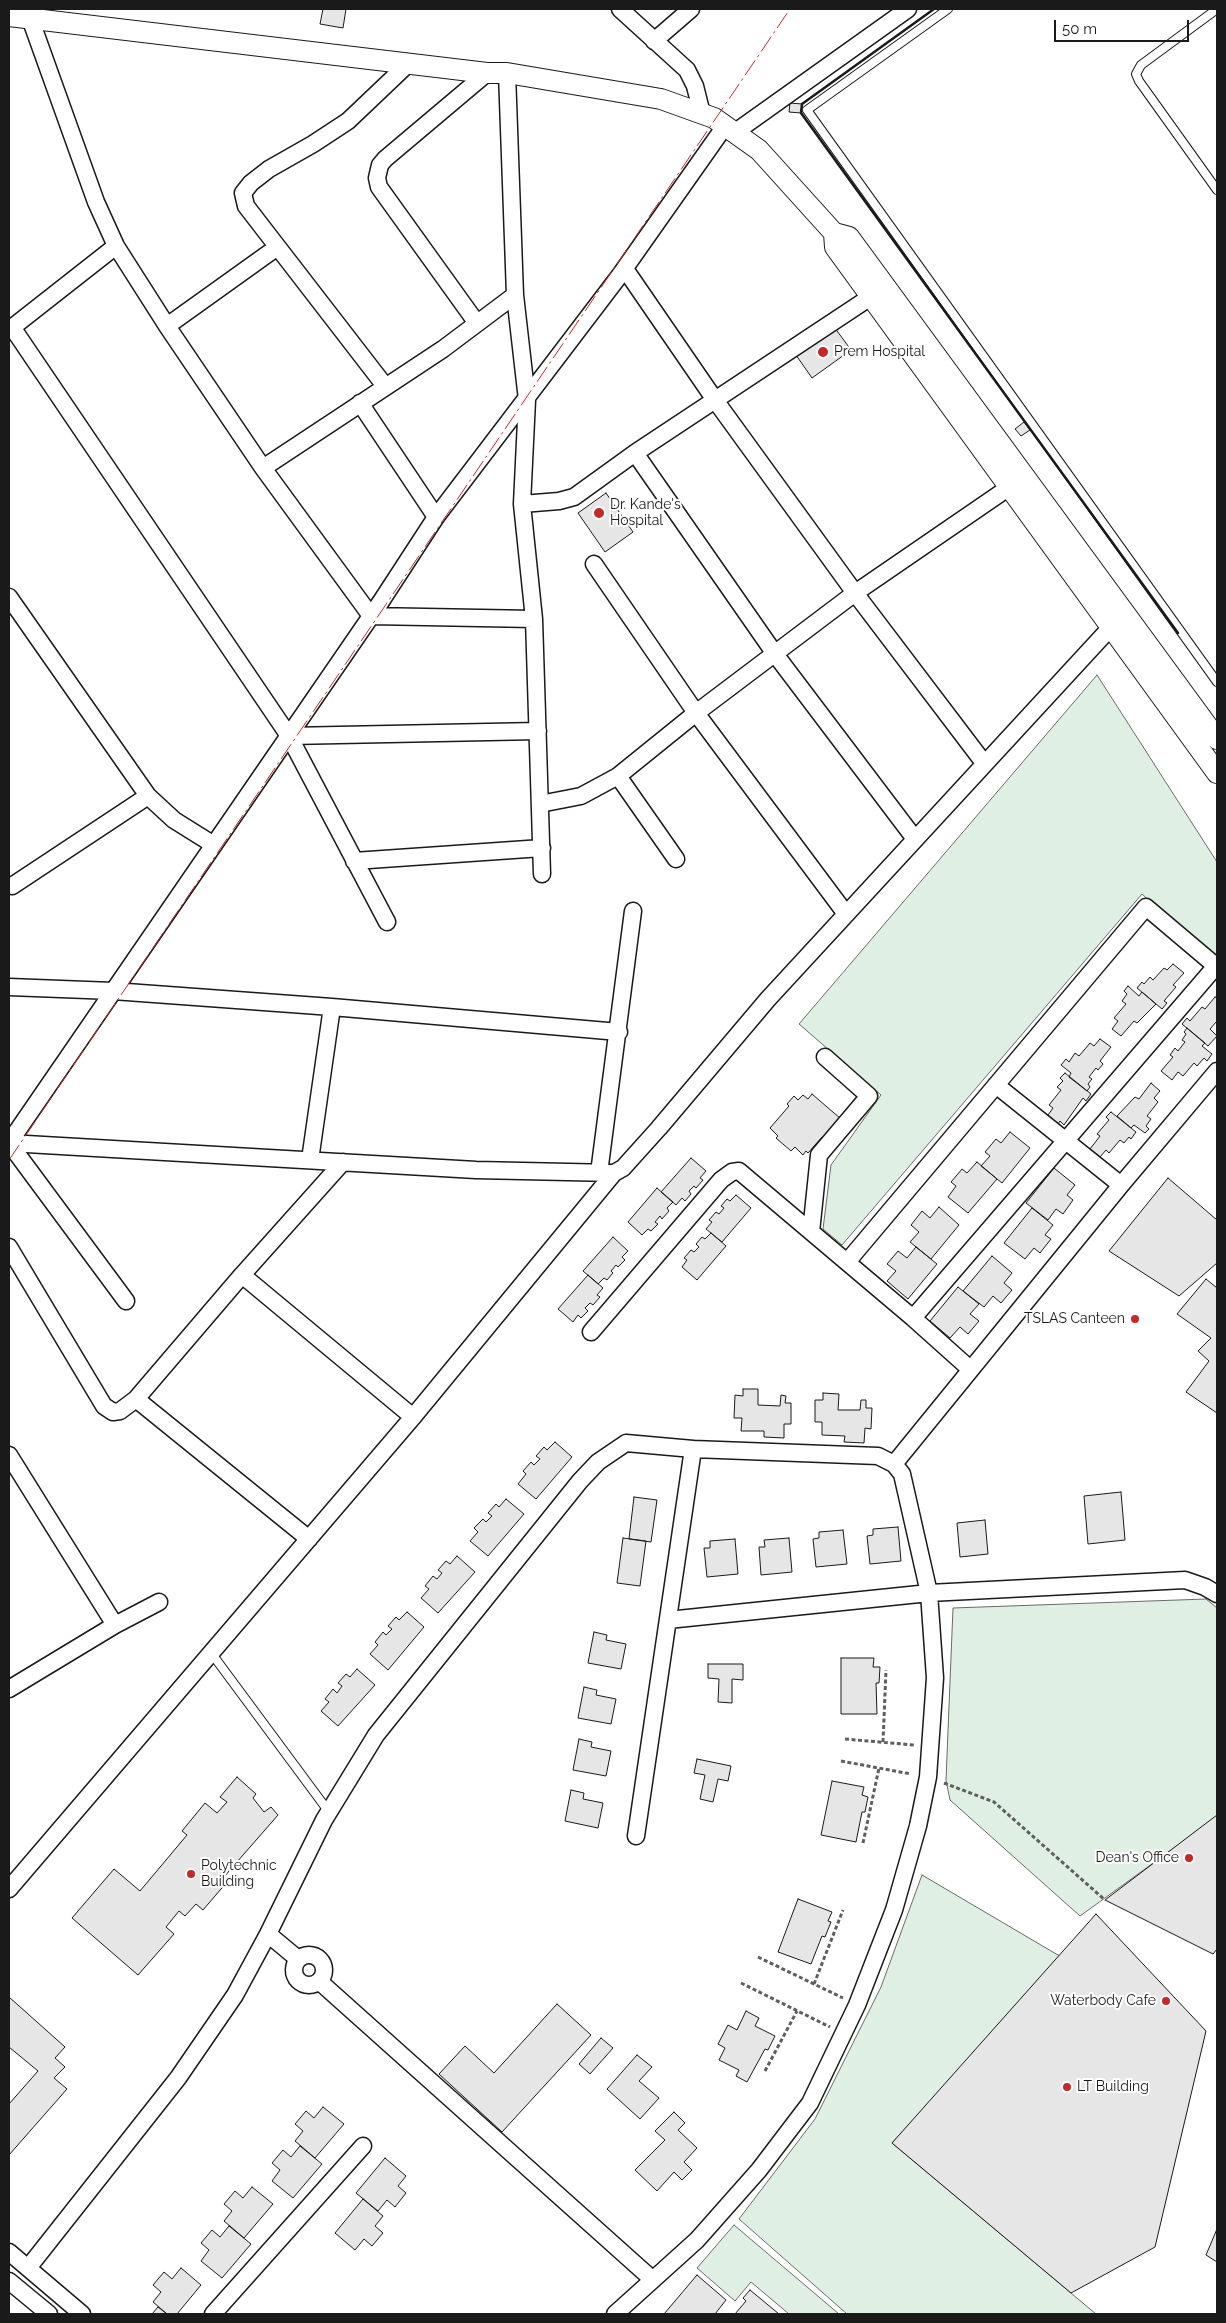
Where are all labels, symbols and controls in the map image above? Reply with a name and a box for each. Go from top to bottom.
scale bar [1056,10,1191,42]
text: 50 m [1062,20,1097,38]
place label: Prem Hospital [834,344,925,360]
marker: Prem Hospital [816,345,830,359]
place label: Dr. Kande's Hospital [610,497,681,530]
marker: Dr. Kande's Hospital [592,506,606,520]
place label: TSLAS Canteen [1024,1311,1125,1327]
marker: TSLAS Canteen [1129,1313,1141,1325]
place label: Dean's Office [1096,1850,1179,1866]
marker: Dean's Office [1183,1852,1195,1864]
place label: Polytechnic Building [201,1858,277,1890]
marker: Polytechnic Building [185,1868,197,1880]
place label: Waterbody Cafe [1050,1993,1156,2009]
marker: Waterbody Cafe [1160,1995,1172,2007]
place label: LT Building [1077,2079,1149,2095]
marker: LT Building [1061,2081,1073,2093]

